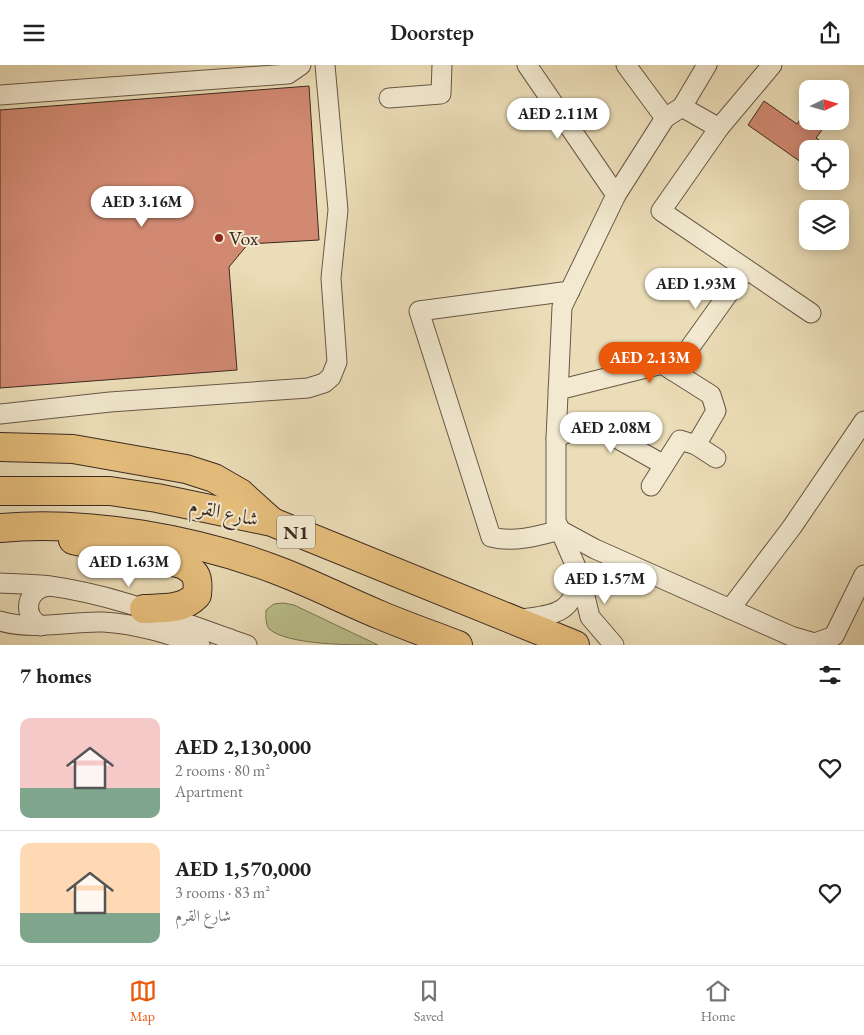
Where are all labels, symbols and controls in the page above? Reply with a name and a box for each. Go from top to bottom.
text: Doorstep [390,18,474,47]
icon: menu [20,19,48,47]
icon: share [816,19,844,47]
north arrow [799,80,849,130]
map controls [799,80,849,250]
pin: AED 2.11M [501,97,615,140]
text: AED 2.11M [518,103,598,124]
button: locate [799,140,849,190]
pin: AED 3.16M [85,185,199,228]
text: AED 3.16M [102,191,182,212]
button: layers [799,200,849,250]
place label: Vox [229,225,259,251]
marker: Vox [213,232,225,244]
pin: AED 1.93M [639,267,753,310]
text: AED 1.93M [656,273,736,294]
pin: AED 2.13M [593,341,707,384]
text: AED 2.13M [610,347,690,368]
pin: AED 2.08M [554,411,668,454]
text: AED 2.08M [571,417,651,438]
street label: شارع القرم [186,492,261,537]
road number: N1 [277,516,315,549]
pin: AED 1.63M [72,545,186,588]
text: AED 1.63M [89,551,169,572]
pin: AED 1.57M [548,563,662,605]
text: AED 1.57M [565,568,645,589]
icon: filters [816,661,844,689]
text: 7 homes [20,662,92,689]
text: AED 2,130,000 [175,733,311,760]
icon: home [60,738,120,798]
icon: heart [816,754,844,782]
text: 2 rooms · 80 m² [175,760,270,781]
text: Apartment [175,781,243,802]
text: AED 1,570,000 [175,855,311,882]
icon: home [60,863,120,923]
icon: heart [816,879,844,907]
text: 3 rooms · 83 m² [175,882,270,903]
text: شارع القرم [175,905,231,926]
tab: Map [129,977,157,1025]
tab: Saved [414,977,444,1025]
tab: Home [701,977,735,1025]

